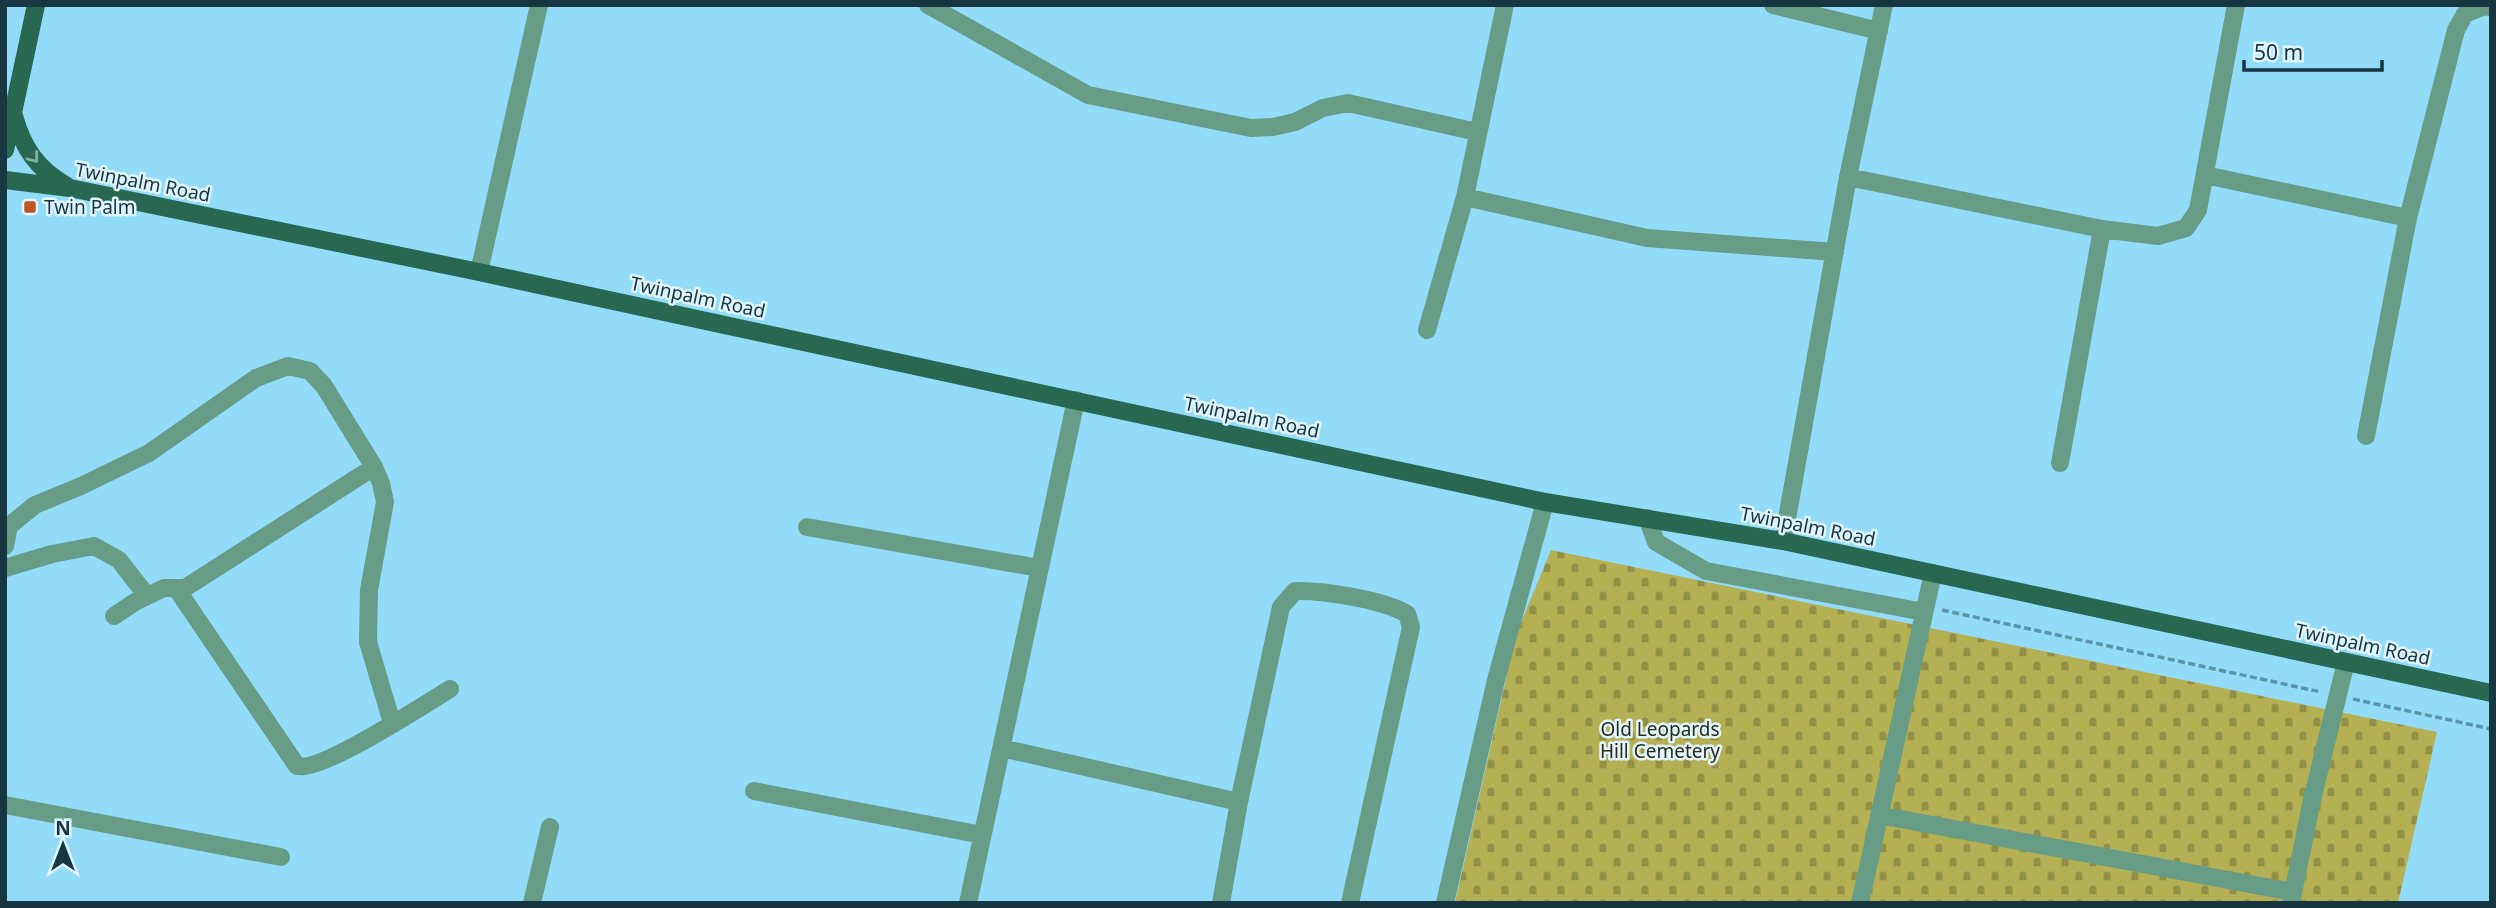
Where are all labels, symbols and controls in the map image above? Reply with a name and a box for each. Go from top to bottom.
scale bar [2244,28,2382,72]
text: 50 m [2254,38,2303,66]
one-way arrow [25,151,38,163]
street label: Twinpalm Road [73,156,213,208]
place label: Twin Palm [44,194,136,220]
marker: Twin Palm [22,199,38,215]
street label: Twinpalm Road [628,270,768,324]
street label: Twinpalm Road [1182,390,1322,444]
street label: Twinpalm Road [1738,500,1878,552]
street label: Twinpalm Road [2293,617,2433,671]
park label: Old Leopards Hill Cemetery [1600,716,1720,764]
north arrow [28,810,98,880]
text: N [55,815,71,841]

